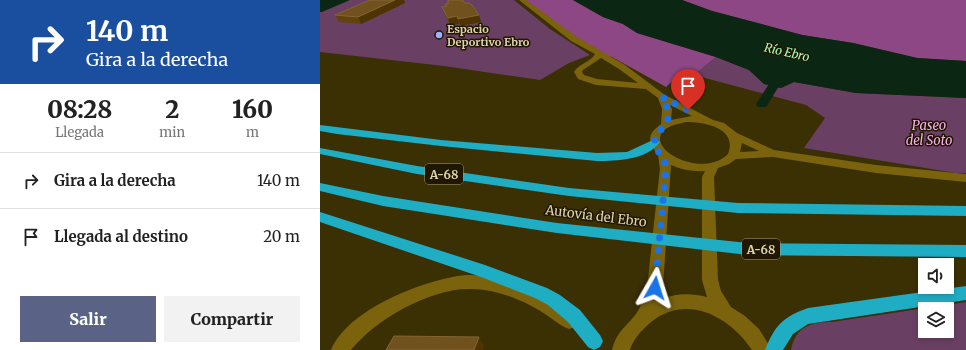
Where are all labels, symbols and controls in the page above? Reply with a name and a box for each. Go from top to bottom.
text: 140 m [86,13,168,49]
icon: right [20,16,72,68]
place label: Espacio Deportivo Ebro [447,22,530,49]
marker: Espacio Deportivo Ebro [434,30,444,40]
water label: Río Ebro [763,40,811,65]
text: Gira a la derecha [86,48,228,71]
pin [671,69,705,110]
icon: arrive [677,75,699,97]
text: 08:28 [47,94,112,125]
text: 2 [165,94,179,125]
text: 160 [232,94,273,125]
park label: Paseo del Soto [906,117,952,149]
text: Llegada [55,124,104,141]
text: min [159,124,185,141]
text: m [246,124,259,141]
road number: A-68 [425,164,463,184]
icon: right [20,170,42,192]
text: Gira a la derecha [54,171,176,190]
text: 140 m [257,171,300,190]
street label: Autovía del Ebro [543,201,648,231]
icon: arrive [20,226,42,248]
text: Llegada al destino [54,227,188,246]
text: 20 m [263,227,300,246]
road number: A-68 [742,239,780,259]
map controls [918,258,954,338]
button: sound [918,258,954,294]
position arrow [634,267,676,309]
button: Salir [20,296,156,342]
button: Compartir [164,296,300,342]
button: layers [918,302,954,338]

